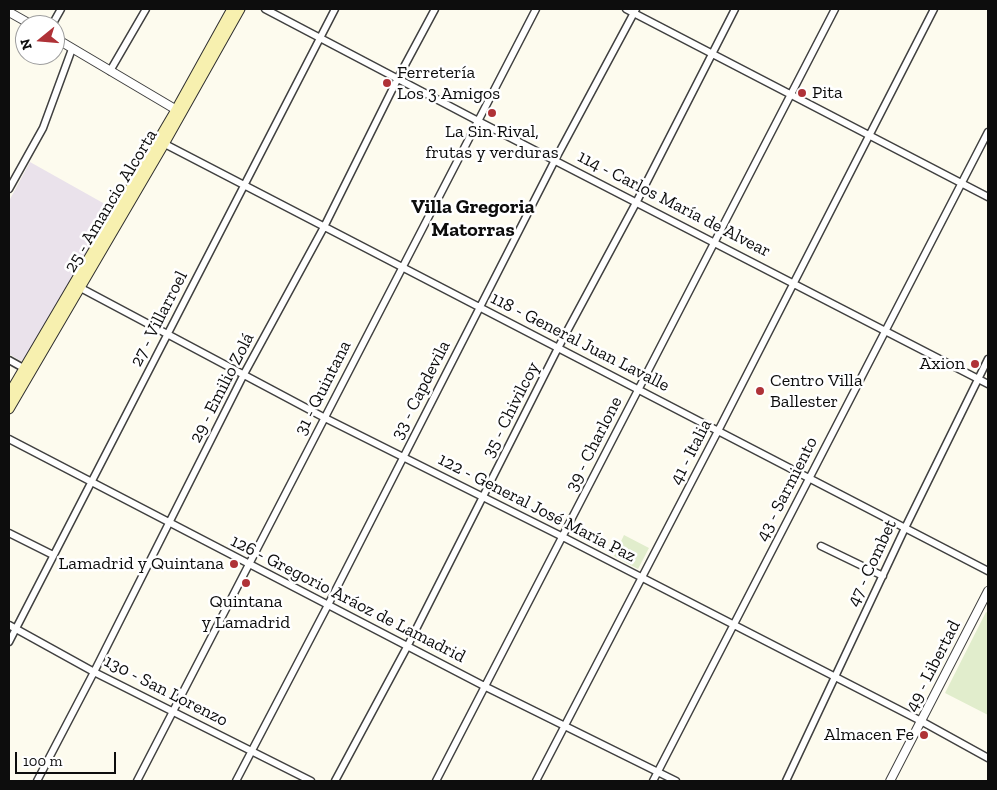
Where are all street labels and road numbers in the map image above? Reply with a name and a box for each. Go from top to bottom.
street label: 25 - Amancio Alcorta [60,126,162,276]
street label: 114 - Carlos María de Alvear [574,146,774,262]
street label: 27 - Villarroel [126,268,192,370]
street label: 118 - General Juan Lavalle [487,287,673,397]
street label: 29 - Emilio Zolá [185,329,259,447]
street label: 31 - Quintana [290,337,356,439]
street label: 33 - Capdevila [387,337,455,443]
street label: 35 - Chivilcoy [478,359,544,461]
street label: 39 - Charlone [561,393,627,495]
street label: 41 - Italia [665,416,717,488]
street label: 43 - Sarmiento [751,433,823,545]
street label: 122 - General José María Paz [434,449,640,567]
street label: 47 - Combet [842,516,902,610]
street label: 126 - Gregorio Aráoz de Lamadrid [227,530,469,668]
street label: 49 - Libertad [901,617,965,715]
street label: 130 - San Lorenzo [100,650,232,732]

